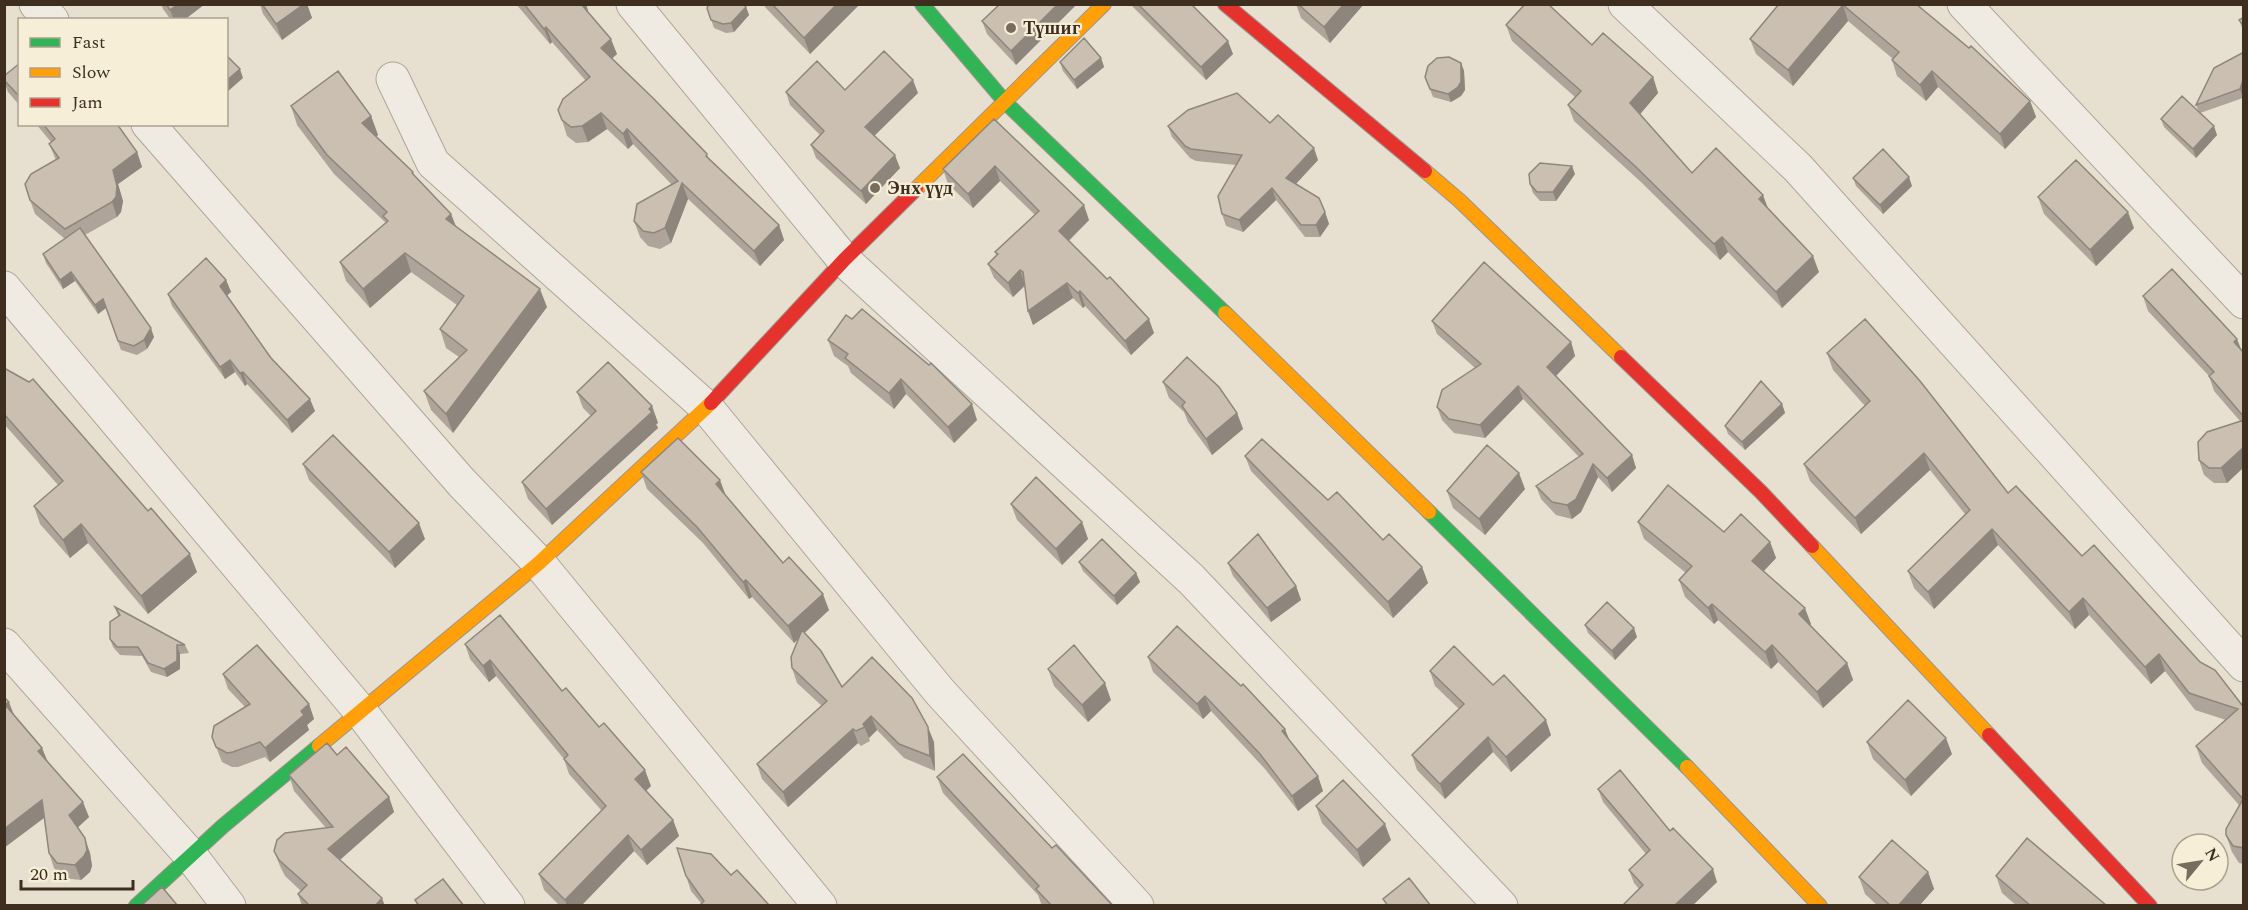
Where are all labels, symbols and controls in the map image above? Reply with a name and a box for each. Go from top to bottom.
place label: Түшиг [1023,15,1081,42]
legend [18,18,228,126]
marker: Түшиг [1004,21,1018,35]
text: Fast [72,29,105,56]
text: Slow [72,59,111,86]
text: Jam [72,89,103,116]
place label: Энх үүд [887,175,953,202]
marker: Энх үүд [868,181,882,195]
north arrow [2170,832,2230,892]
text: N [2198,843,2226,867]
scale bar [21,853,134,891]
text: 20 m [30,861,68,888]

